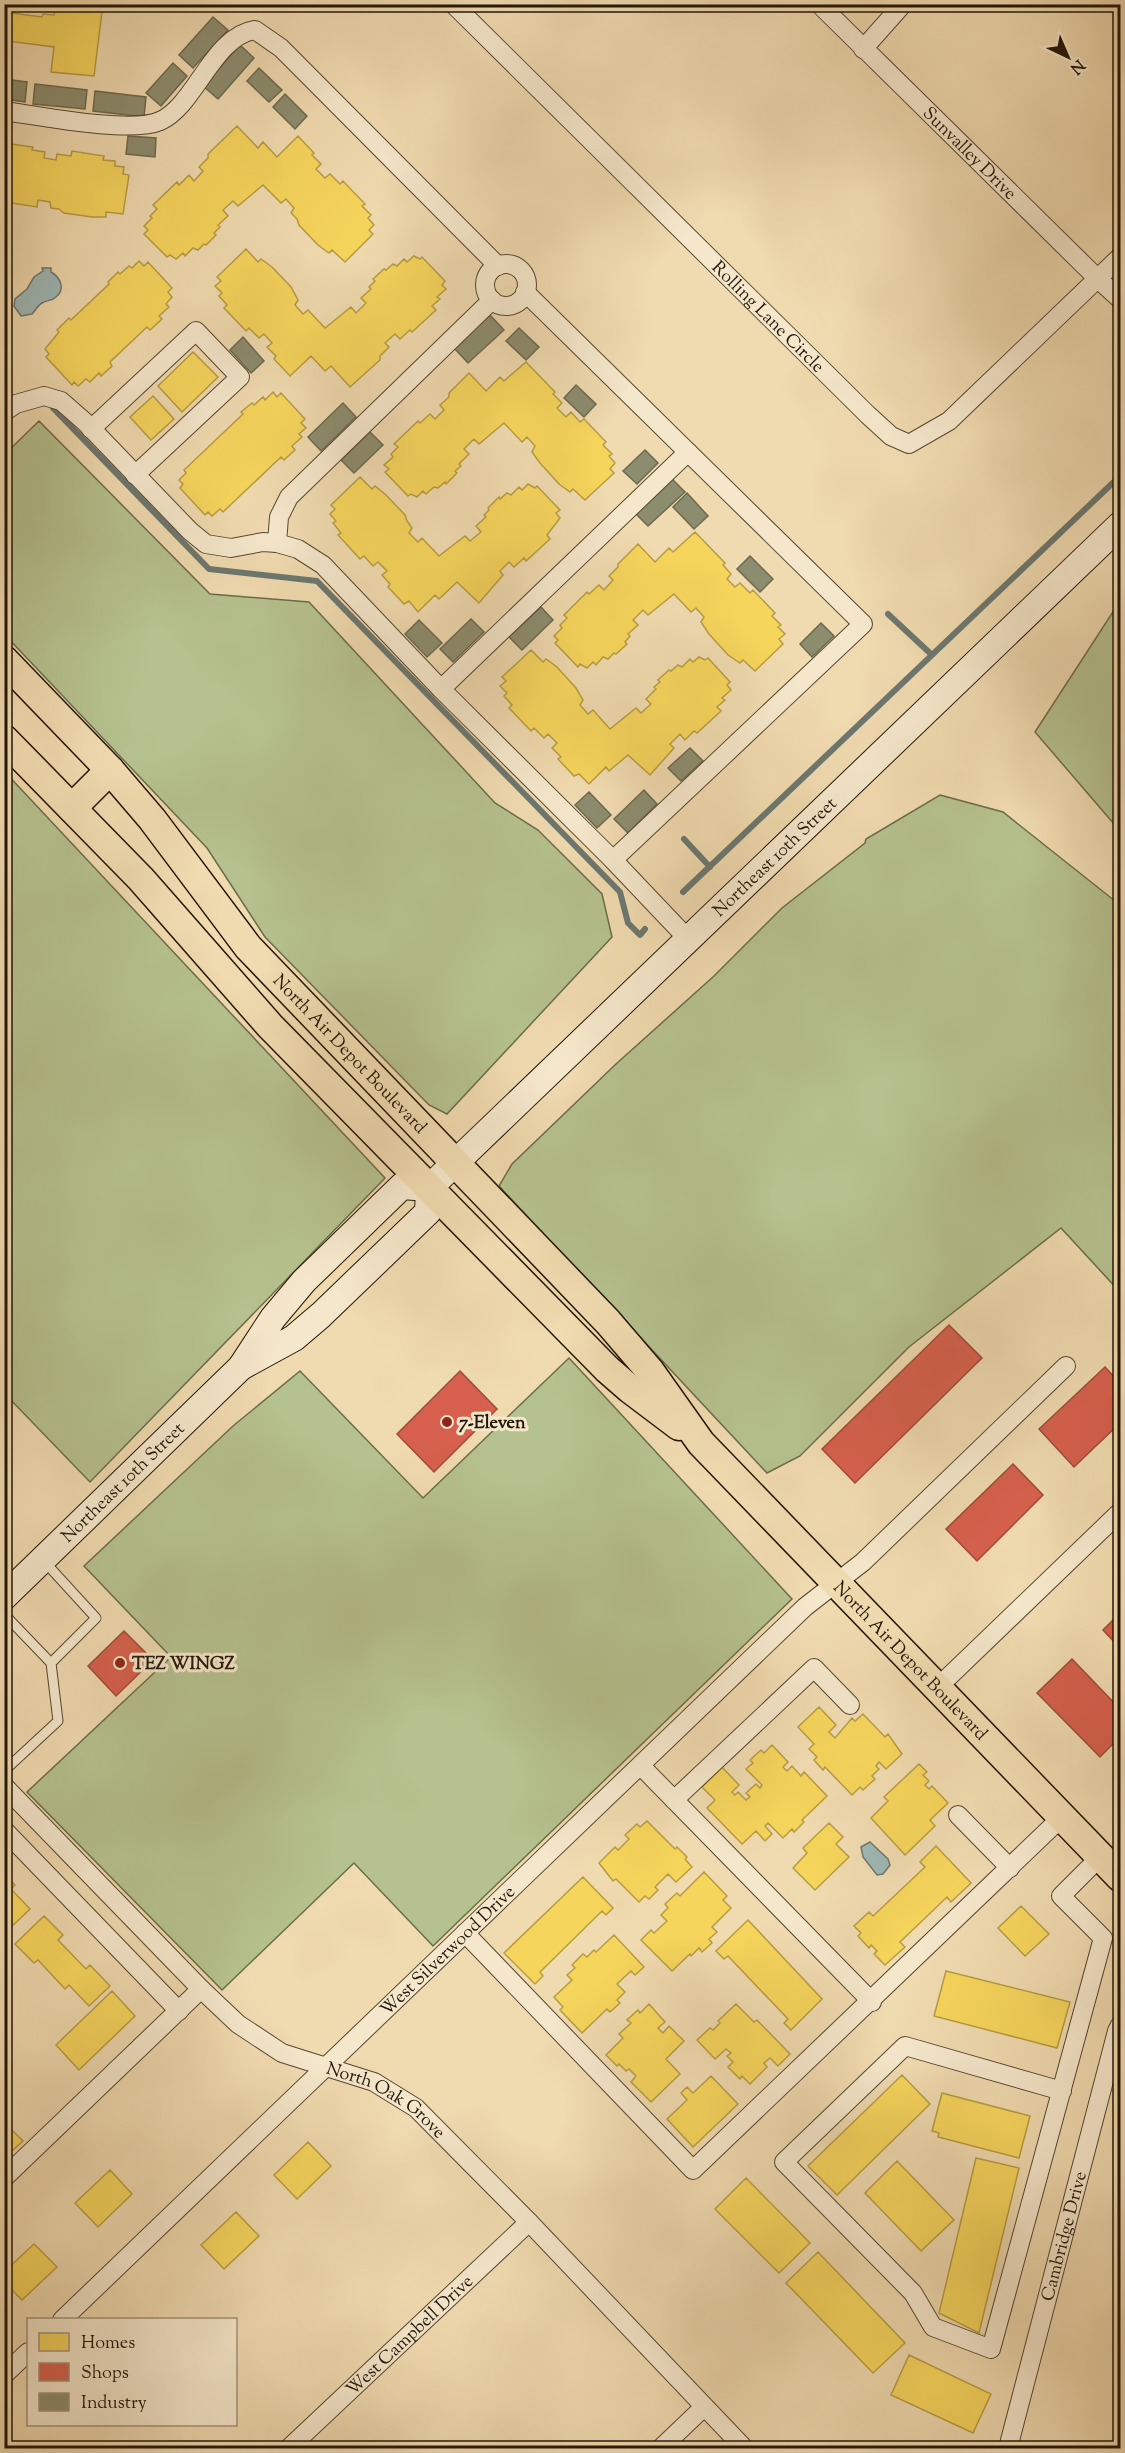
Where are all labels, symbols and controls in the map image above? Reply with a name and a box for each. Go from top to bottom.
north arrow [1038,27,1098,87]
text: N [1064,53,1089,79]
street label: Sunvalley Drive [916,102,1022,207]
street label: Rolling Lane Circle [705,256,829,380]
street label: Northeast 10th Street [708,792,844,924]
street label: North Air Depot Boulevard [266,969,432,1141]
place label: 7-Eleven [459,1411,526,1437]
marker: 7-Eleven [440,1415,454,1429]
street label: Northeast 10th Street [56,1417,192,1550]
street label: North Air Depot Boulevard [826,1576,993,1747]
place label: TEZ WINGZ [132,1652,235,1678]
marker: TEZ WINGZ [113,1656,127,1670]
street label: West Silverwood Drive [375,1881,522,2023]
street label: North Oak Grove [322,2057,451,2146]
street label: Cambridge Drive [1036,2169,1095,2304]
street label: West Campbell Drive [341,2270,480,2403]
legend [27,2318,237,2426]
text: Homes [81,2331,135,2357]
text: Shops [81,2361,129,2387]
text: Industry [81,2391,147,2417]

